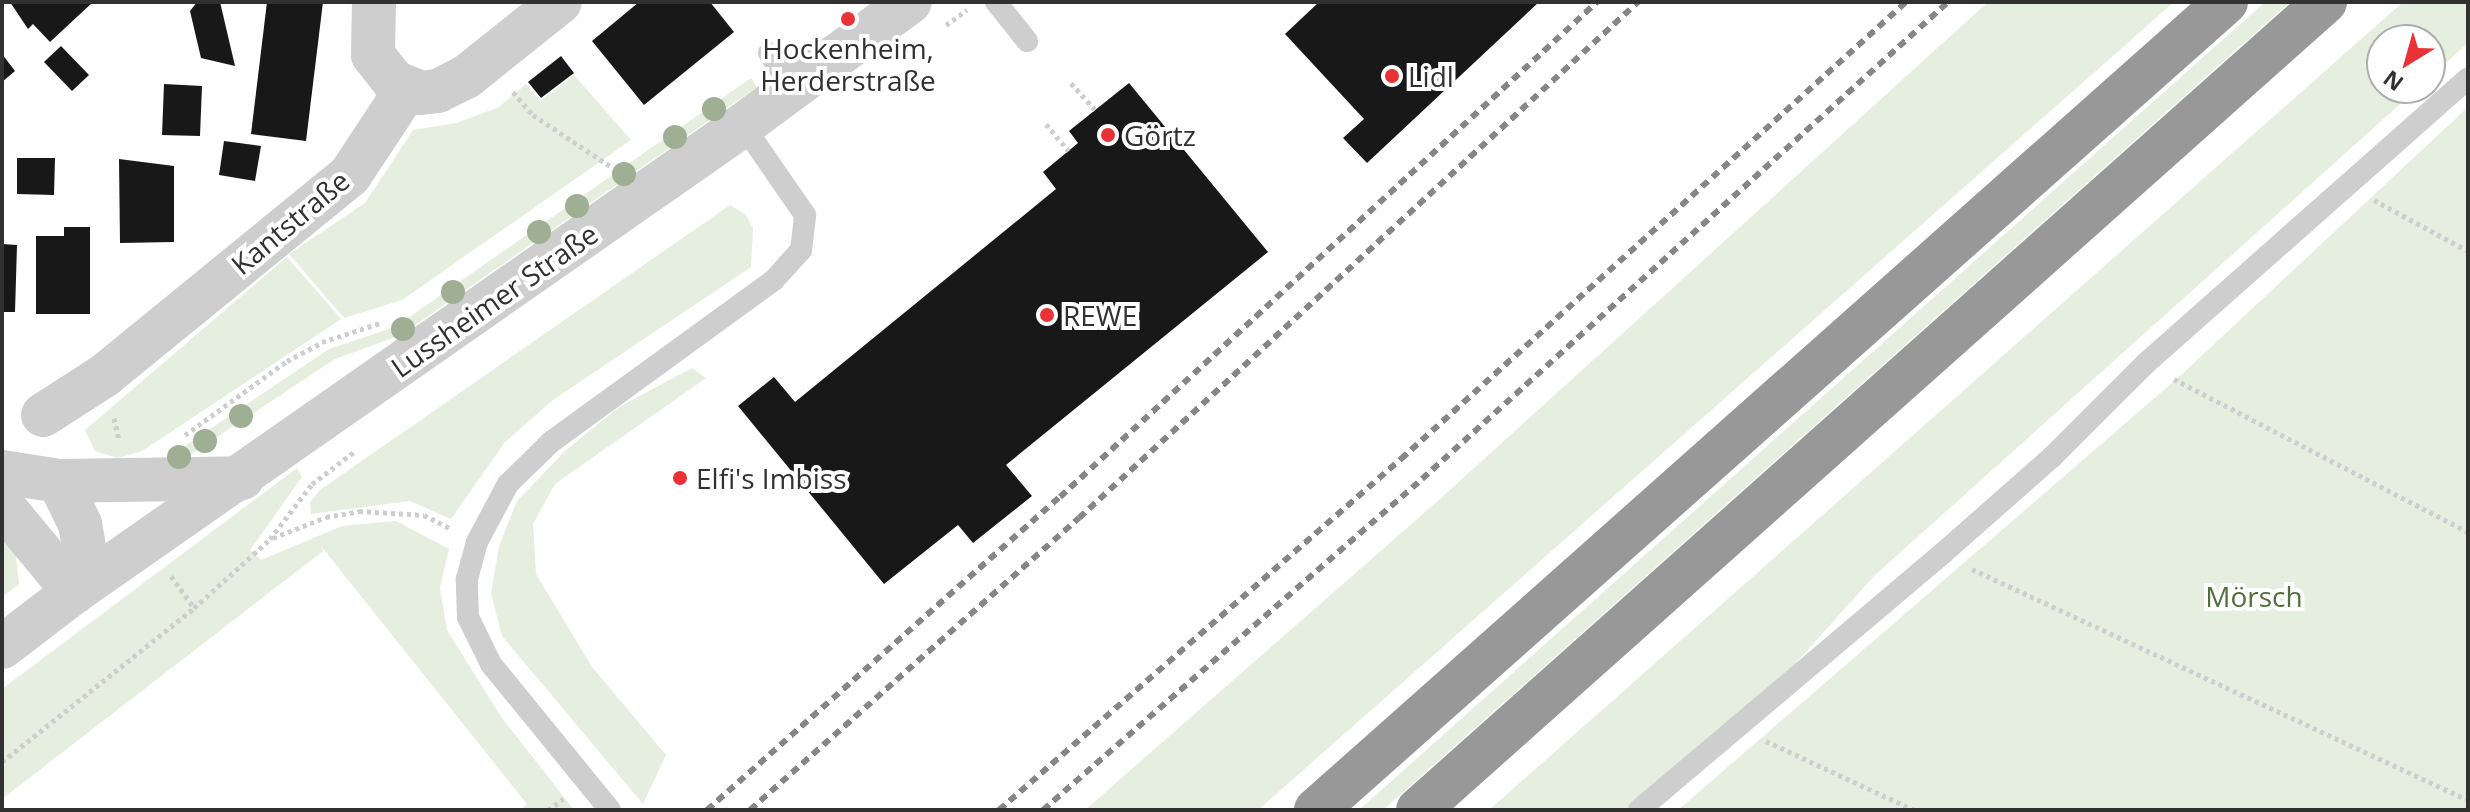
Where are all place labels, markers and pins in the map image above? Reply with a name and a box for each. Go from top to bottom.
marker: Hockenheim, Herderstraße [839,10,857,28]
place label: Hockenheim, Herderstraße [760,31,936,97]
place label: Lidl [1408,59,1454,93]
marker: Lidl [1383,67,1401,85]
place label: Görtz [1124,118,1196,152]
marker: Görtz [1099,126,1117,144]
place label: REWE [1063,298,1137,332]
marker: REWE [1038,306,1056,324]
place label: Elfi's Imbiss [696,461,846,495]
marker: Elfi's Imbiss [671,469,689,487]

